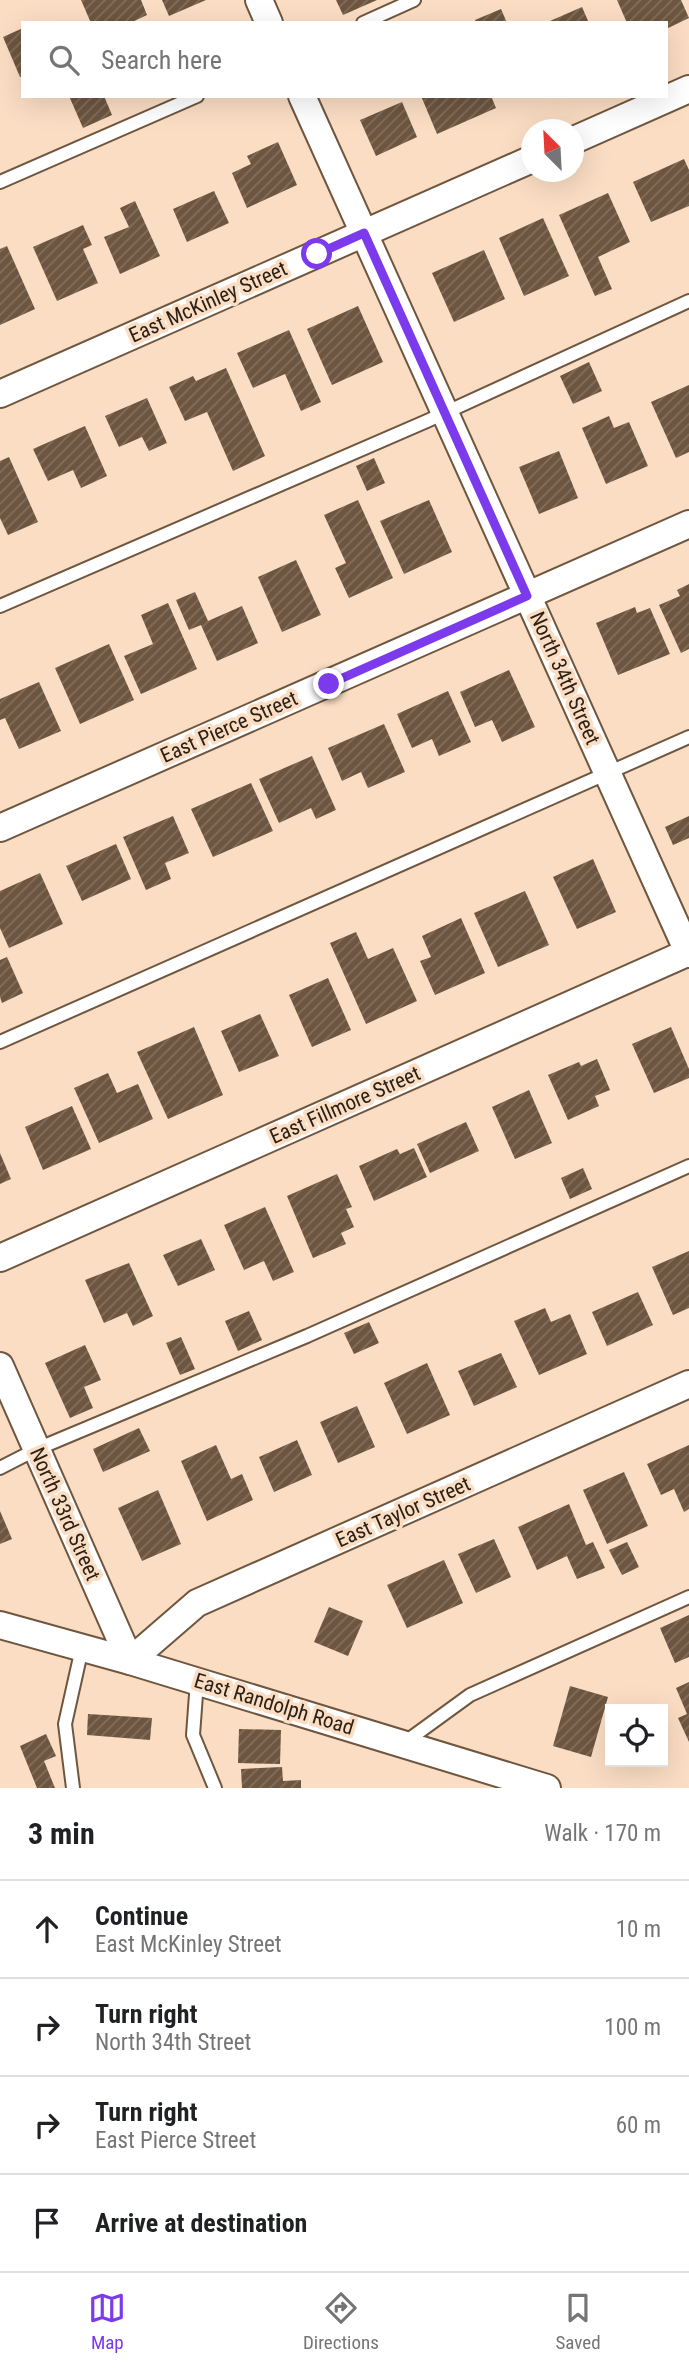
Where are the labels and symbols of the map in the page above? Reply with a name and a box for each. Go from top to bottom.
north arrow [521,119,584,182]
route start [301,238,332,269]
street label: East McKinley Street [125,256,291,348]
street label: North 34th Street [525,608,605,748]
route end [313,668,344,699]
street label: East Pierce Street [157,686,301,768]
street label: East Fillmore Street [266,1061,424,1149]
street label: North 33rd Street [25,1444,105,1584]
street label: East Taylor Street [332,1472,474,1552]
street label: East Randolph Road [191,1668,357,1740]

